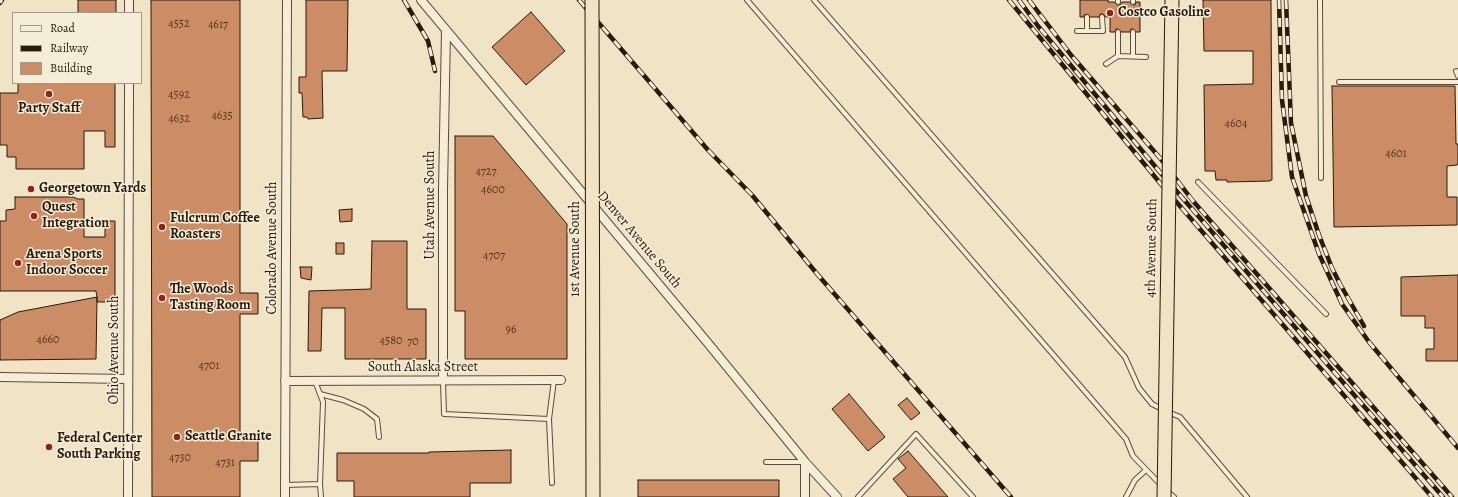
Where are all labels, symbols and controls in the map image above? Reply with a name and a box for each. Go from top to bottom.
place label: Costco Gasoline [1118,5,1210,21]
marker: Costco Gasoline [1105,8,1115,18]
legend [12,12,142,84]
house number: 4552 [168,17,190,31]
house number: 4617 [208,18,228,32]
text: Road [50,20,75,36]
text: Railway [50,40,88,56]
text: Building [50,60,92,76]
house number: 4592 [168,88,190,102]
marker: Party Staff [44,89,54,99]
place label: Party Staff [18,101,80,117]
house number: 4635 [211,109,233,123]
house number: 4632 [168,112,190,126]
house number: 4604 [1225,117,1247,131]
house number: 4601 [1385,147,1407,161]
street label: Utah Avenue South [423,150,439,260]
house number: 4727 [475,165,497,179]
place label: Georgetown Yards [39,181,146,197]
street label: Colorado Avenue South [265,181,281,315]
house number: 4600 [481,183,505,197]
marker: Georgetown Yards [26,184,36,194]
street label: Denver Avenue South [593,188,685,292]
street label: 4th Avenue South [1143,198,1161,298]
place label: Quest Integration [42,200,109,232]
street label: 1st Avenue South [568,201,584,297]
marker: Quest Integration [29,211,39,221]
place label: Fulcrum Coffee Roasters [170,211,260,244]
marker: Fulcrum Coffee Roasters [157,222,167,232]
place label: Arena Sports Indoor Soccer [26,247,107,280]
house number: 4707 [483,249,505,263]
marker: Arena Sports Indoor Soccer [13,258,23,268]
place label: The Woods Tasting Room [170,282,251,314]
marker: The Woods Tasting Room [157,293,167,303]
street label: Ohio Avenue South [107,295,123,405]
house number: 96 [505,323,517,337]
house number: 4660 [37,333,59,347]
house number: 4580 [380,334,402,348]
house number: 70 [407,335,419,349]
house number: 4701 [199,359,219,373]
street label: South Alaska Street [368,360,478,376]
place label: Seattle Granite [185,429,272,445]
place label: Federal Center South Parking [57,431,142,464]
marker: Seattle Granite [172,432,182,442]
marker: Federal Center South Parking [44,442,54,452]
house number: 4730 [169,451,191,465]
house number: 4731 [215,456,235,470]

